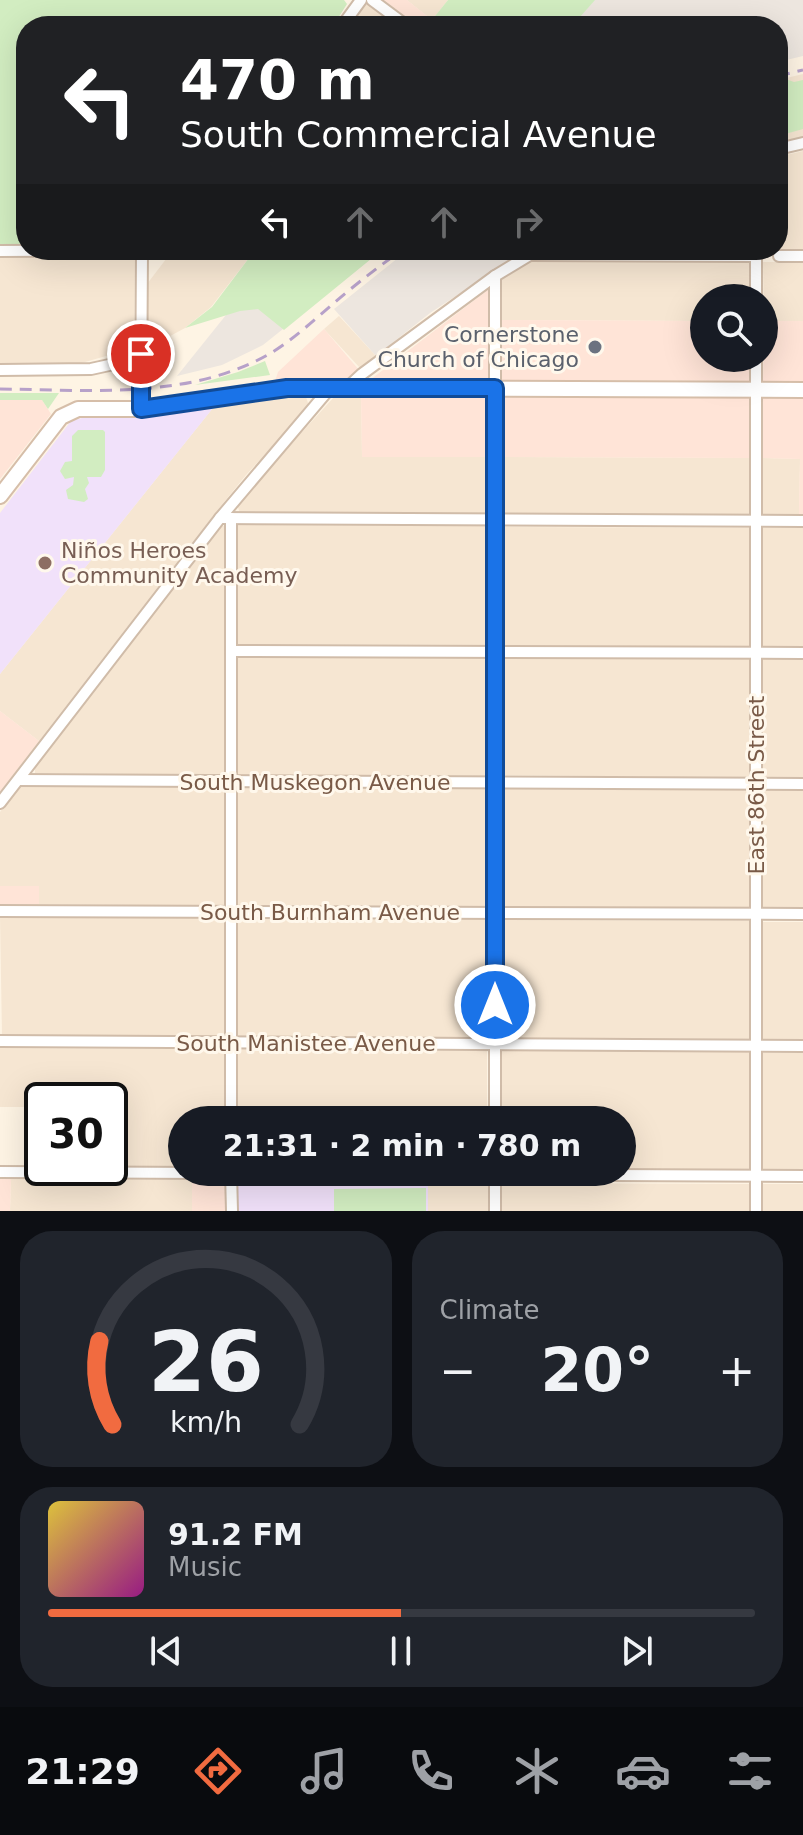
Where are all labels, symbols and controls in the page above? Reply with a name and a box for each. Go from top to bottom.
text: 470 m [180,47,375,112]
icon: left [48,48,152,152]
text: South Commercial Avenue [180,114,657,155]
icon: left [254,200,298,244]
icon: ahead [338,200,382,244]
icon: ahead [422,200,466,244]
icon: right [506,200,550,244]
map controls [690,284,778,372]
button: search [690,284,778,372]
pin [107,320,175,388]
place label: Cornerstone Church of Chicago [378,322,579,372]
icon: arrive [119,332,163,376]
marker: Cornerstone Church of Chicago [586,338,604,356]
place label: Niños Heroes Community Academy [61,538,298,588]
marker: Niños Heroes Community Academy [36,554,54,572]
street label: East 86th Street [744,695,769,874]
street label: South Muskegon Avenue [180,770,450,795]
street label: South Burnham Avenue [200,900,460,925]
position arrow [453,963,537,1047]
street label: South Manistee Avenue [176,1031,436,1056]
speed limit sign: 30 [24,1082,128,1186]
text: 21:31 · 2 min · 780 m [223,1128,581,1163]
text: Climate [440,1295,540,1325]
text: 26 [148,1314,264,1411]
text: 20° [541,1335,654,1405]
text: − [440,1345,476,1396]
text: + [718,1345,755,1396]
text: km/h [170,1405,242,1439]
text: 91.2 FM [168,1517,303,1552]
text: Music [168,1552,242,1582]
icon: previous [144,1629,188,1673]
icon: pause [379,1629,423,1673]
icon: next [615,1629,659,1673]
icon: directions [190,1743,246,1799]
icon: music [296,1743,352,1799]
icon: phone [403,1743,459,1799]
icon: climate [509,1743,565,1799]
icon: car [615,1743,671,1799]
icon: filters [722,1743,778,1799]
text: 21:29 [25,1751,140,1792]

